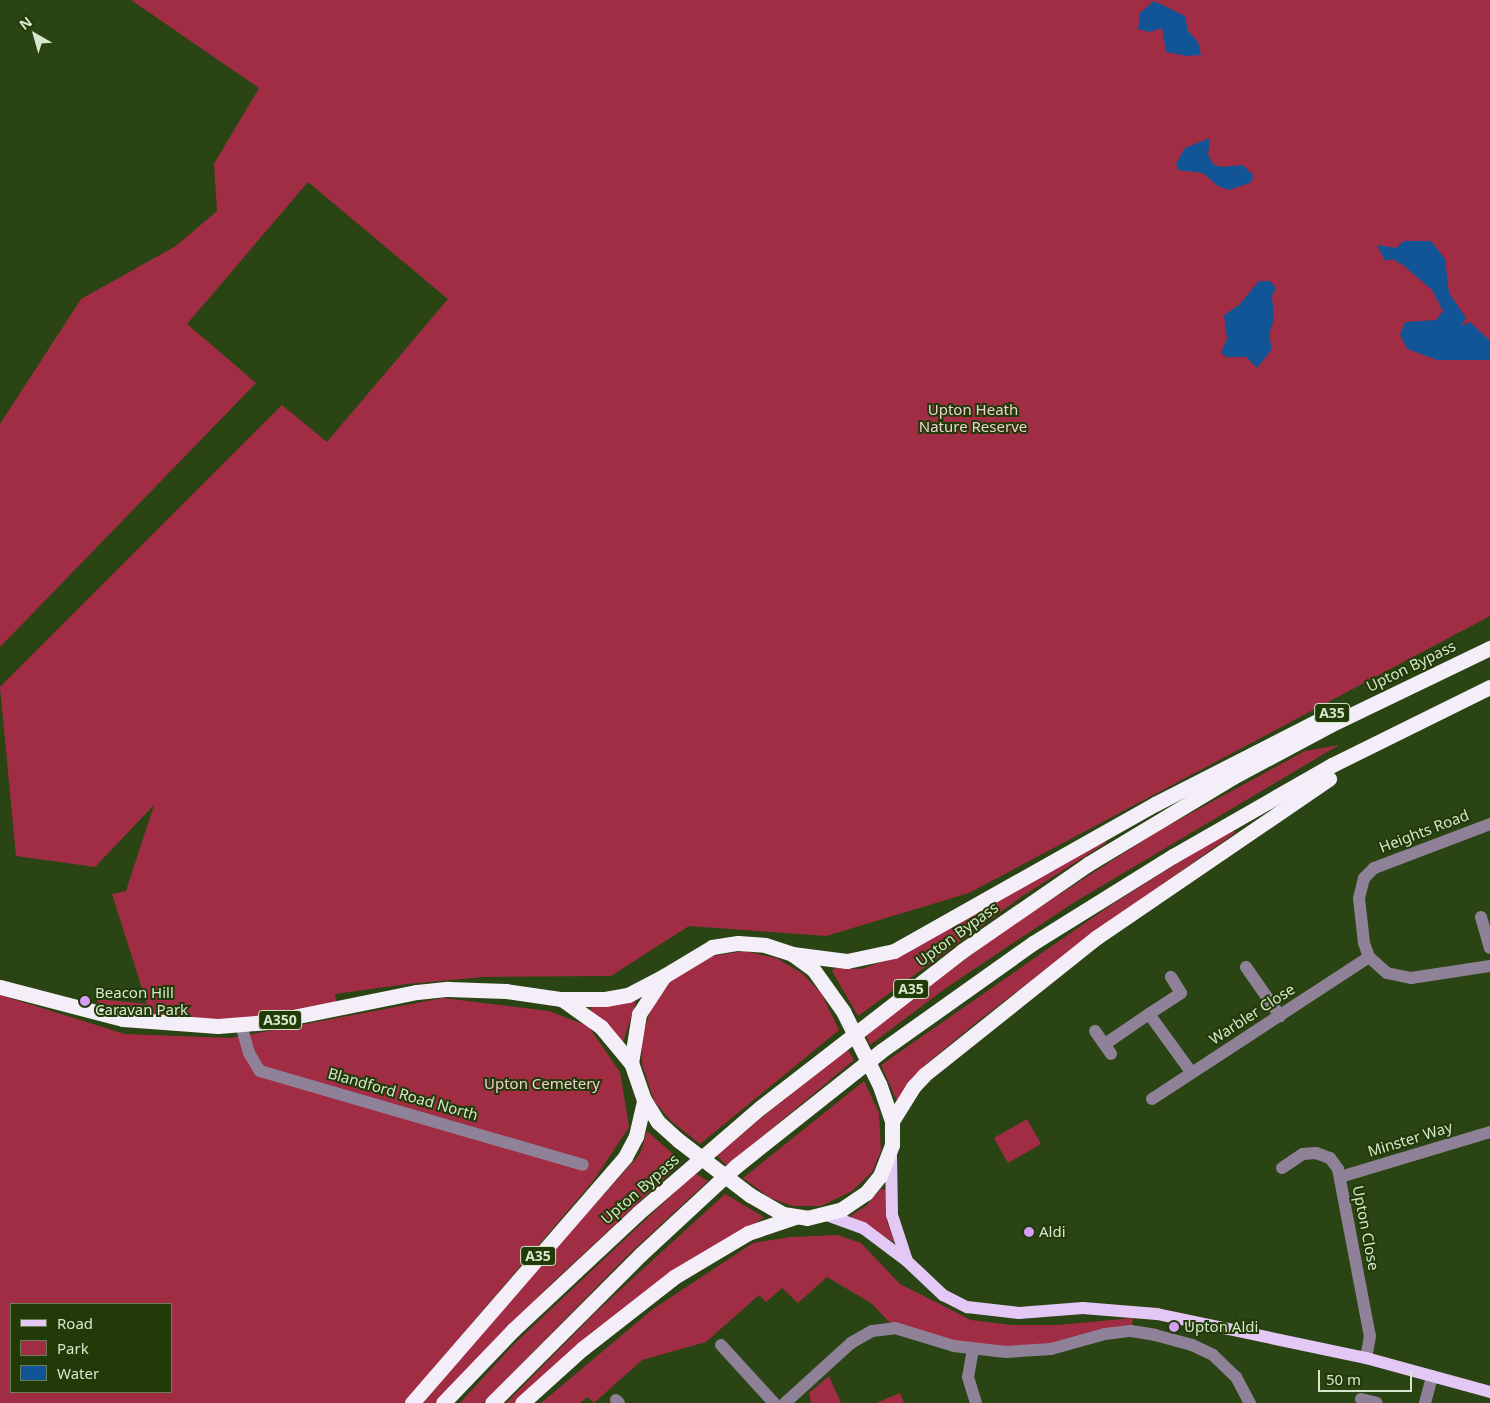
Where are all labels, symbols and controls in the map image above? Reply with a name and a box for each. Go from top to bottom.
north arrow [10,10,60,60]
text: N [15,12,36,34]
park label: Upton Heath Nature Reserve [919,400,1027,435]
street label: Upton Bypass [1363,637,1459,695]
road number: A35 [1313,701,1351,724]
street label: Heights Road [1377,806,1471,856]
street label: Upton Bypass [912,898,1002,970]
road number: A35 [892,978,930,1001]
street label: Warbler Close [1206,980,1298,1048]
place label: Beacon Hill Caravan Park [95,983,188,1018]
marker: Beacon Hill Caravan Park [79,995,91,1007]
road number: A350 [258,1008,302,1032]
street label: Blandford Road North [326,1064,480,1124]
park label: Upton Cemetery [484,1075,600,1093]
street label: Minster Way [1365,1118,1455,1160]
street label: Upton Bypass [597,1150,683,1228]
street label: Upton Close [1349,1184,1383,1272]
place label: Aldi [1039,1223,1066,1241]
marker: Aldi [1023,1226,1035,1238]
road number: A35 [519,1244,557,1268]
legend [10,1303,172,1393]
text: Road [57,1313,93,1333]
place label: Upton Aldi [1184,1318,1258,1336]
marker: Upton Aldi [1168,1321,1180,1333]
text: Park [57,1338,89,1358]
scale bar [1320,1360,1414,1392]
text: Water [57,1363,99,1383]
text: 50 m [1326,1369,1361,1389]

